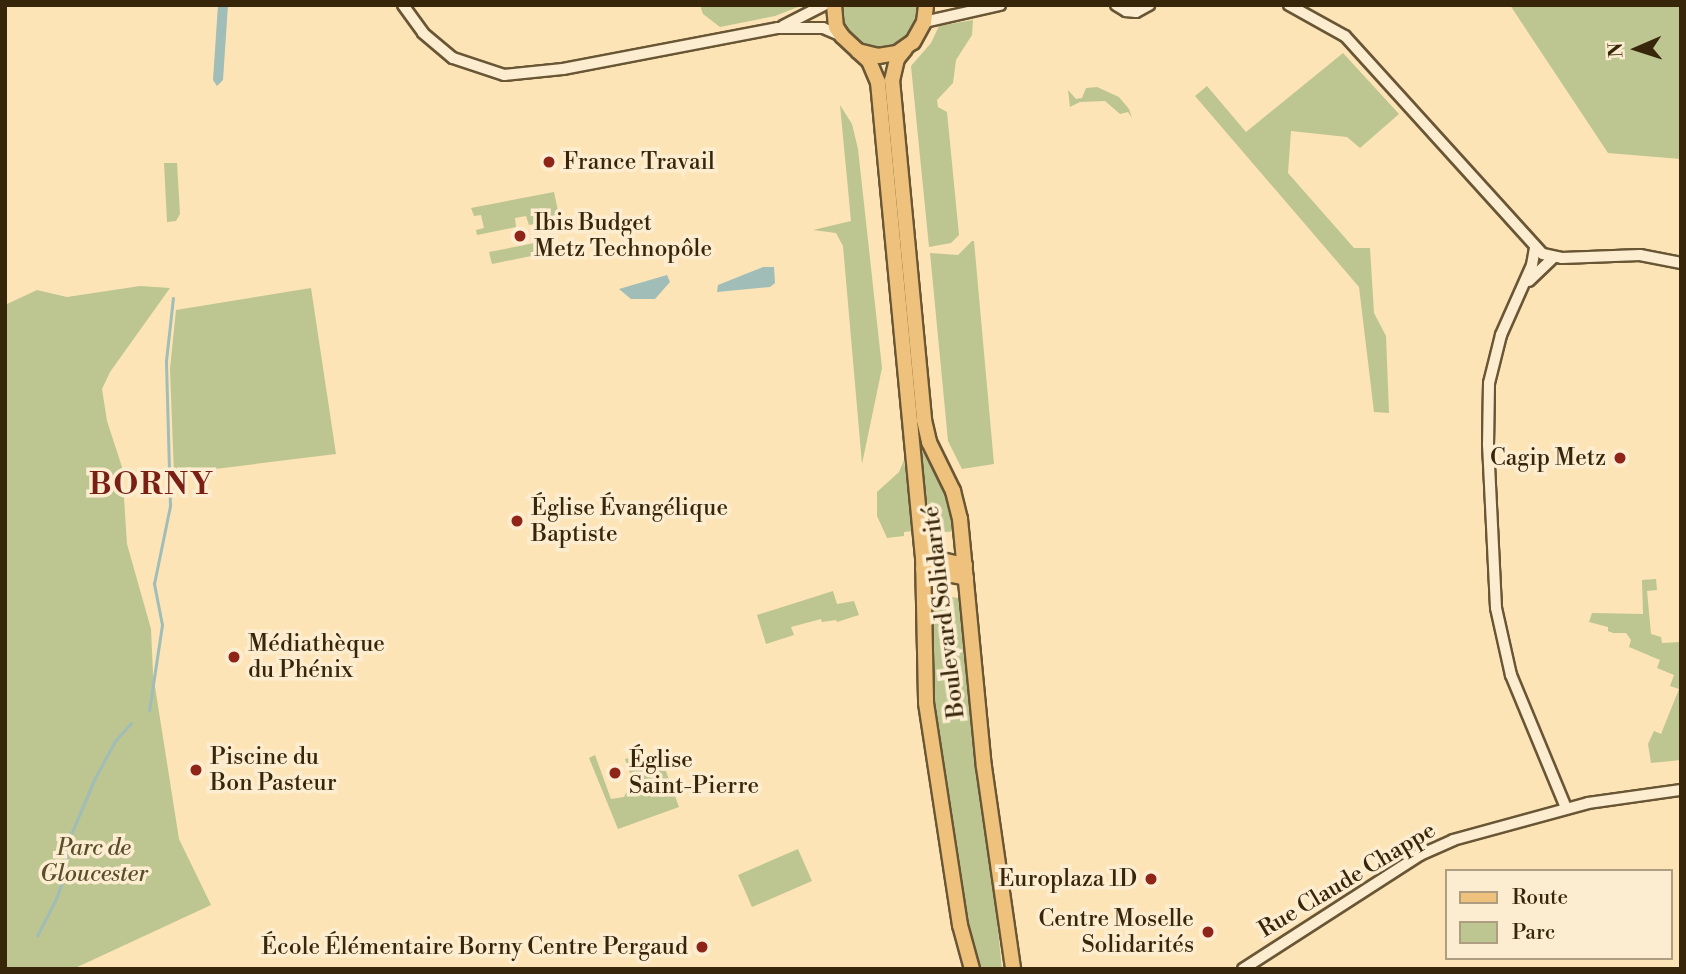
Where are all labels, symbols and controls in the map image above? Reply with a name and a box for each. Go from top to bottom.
north arrow [1602,14,1672,84]
text: N [1604,42,1628,58]
place label: France Travail [563,148,715,176]
marker: France Travail [541,154,557,170]
place label: Ibis Budget Metz Technopôle [534,209,712,263]
marker: Ibis Budget Metz Technopôle [512,228,528,244]
place label: Cagip Metz [1490,444,1606,472]
marker: Cagip Metz [1612,450,1628,466]
district label: BORNY [90,467,214,503]
place label: Église Évangélique Baptiste [531,494,728,548]
street label: Boulevard Solidarité [917,504,971,720]
marker: Église Évangélique Baptiste [509,513,525,529]
place label: Médiathèque du Phénix [248,630,385,684]
marker: Médiathèque du Phénix [226,649,242,665]
place label: Piscine du Bon Pasteur [210,743,337,797]
place label: Église Saint-Pierre [629,746,759,800]
marker: Piscine du Bon Pasteur [188,762,204,778]
marker: Église Saint-Pierre [607,765,623,781]
street label: Rue Claude Chappe [1254,816,1440,944]
park label: Parc de Gloucester [40,834,148,888]
place label: Europlaza 1D [998,865,1137,893]
legend [1444,869,1672,960]
marker: Europlaza 1D [1143,871,1159,887]
text: Route [1512,885,1568,911]
place label: Centre Moselle Solidarités [1038,905,1194,959]
text: Parc [1512,920,1555,946]
marker: Centre Moselle Solidarités [1200,924,1216,940]
place label: École Élémentaire Borny Centre Pergaud [261,933,688,961]
marker: École Élémentaire Borny Centre Pergaud [694,939,710,955]

